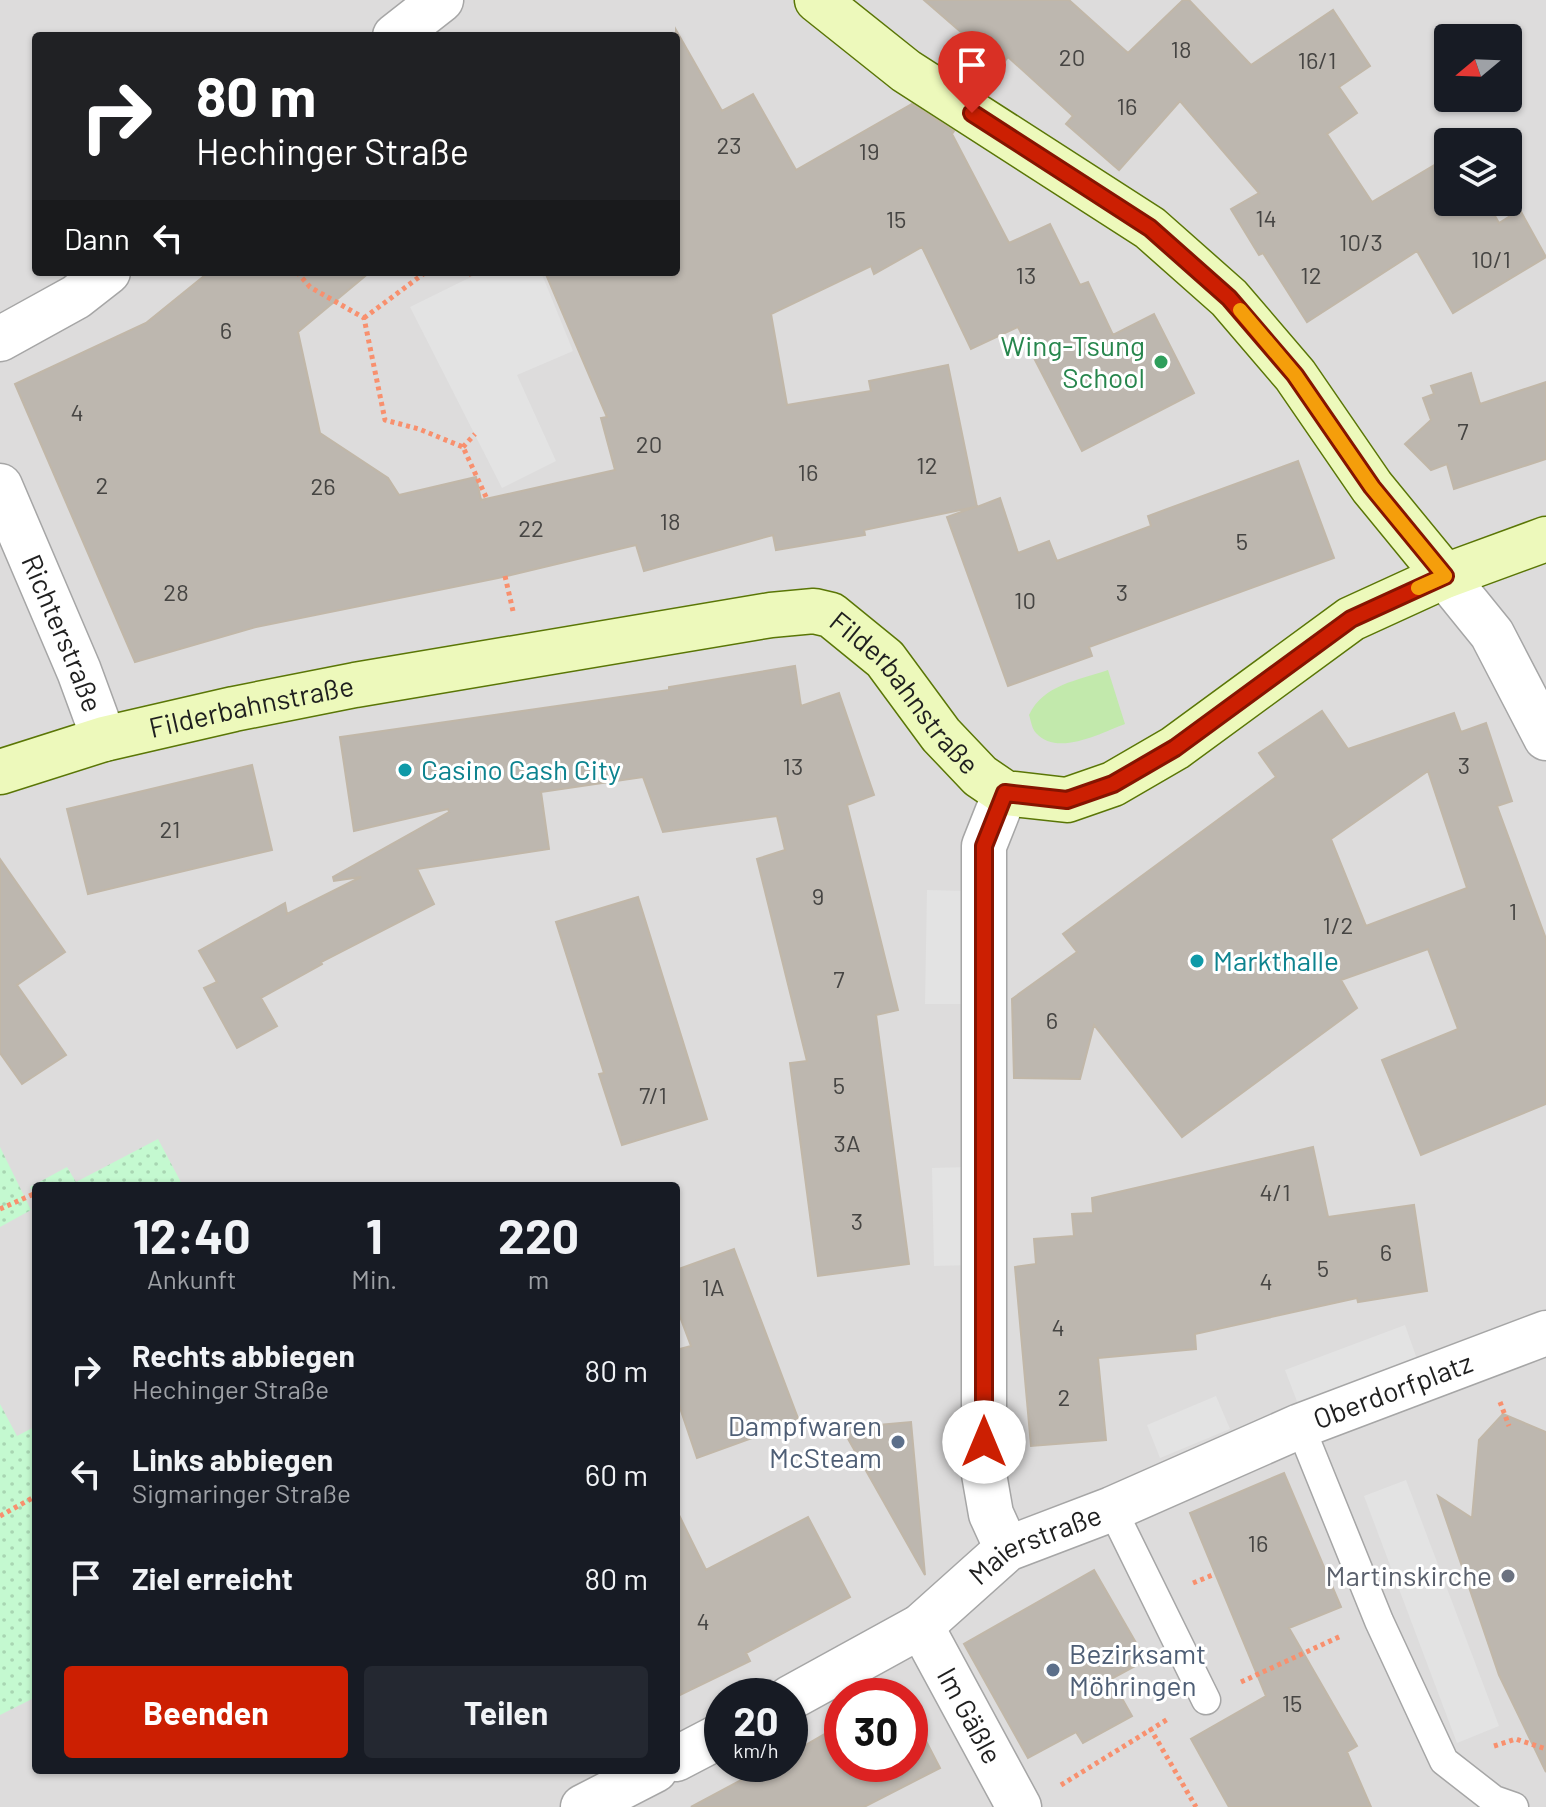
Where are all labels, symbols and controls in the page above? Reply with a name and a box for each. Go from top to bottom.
north arrow [1434,24,1522,112]
map controls [1434,24,1522,216]
pin [938,31,1006,113]
house number: 18 [1171,34,1191,63]
house number: 20 [1059,42,1085,71]
icon: arrive [950,43,994,87]
house number: 16/1 [1298,45,1336,74]
text: 80 m [196,61,316,128]
icon: right [64,64,168,168]
house number: 16 [1117,91,1137,120]
button: layers [1434,128,1522,216]
text: Hechinger Straße [196,129,469,172]
house number: 23 [716,130,742,159]
house number: 19 [859,136,879,165]
house number: 14 [1255,203,1277,232]
house number: 15 [886,204,906,233]
icon: left [146,216,190,260]
text: Dann [64,220,130,256]
house number: 10/3 [1339,227,1383,256]
house number: 10/1 [1471,244,1511,273]
house number: 13 [1016,260,1036,289]
house number: 12 [1300,260,1322,289]
house number: 6 [220,315,232,344]
place label: Wing-Tsung School [1001,328,1145,394]
marker: Wing-Tsung School [1152,353,1170,371]
house number: 4 [70,397,84,426]
house number: 7 [1457,416,1469,445]
house number: 20 [636,429,662,458]
house number: 12 [916,450,938,479]
house number: 16 [798,457,818,486]
house number: 2 [96,470,108,499]
house number: 26 [310,471,336,500]
house number: 18 [660,506,680,535]
house number: 22 [518,513,544,542]
house number: 5 [1236,526,1248,555]
street label: Richterstraße [15,549,111,716]
house number: 28 [163,577,189,606]
house number: 3 [1116,577,1128,606]
house number: 10 [1014,585,1036,614]
street label: Filderbahnstraße [824,603,987,781]
street label: Filderbahnstraße [145,668,356,744]
house number: 3 [1458,750,1470,779]
house number: 13 [783,751,803,780]
place label: Casino Cash City [421,752,621,786]
marker: Casino Cash City [396,761,414,779]
house number: 21 [160,814,180,843]
house number: 9 [812,881,824,910]
house number: 1 [1509,896,1517,925]
house number: 1/2 [1323,910,1353,939]
place label: Markthalle [1213,943,1339,977]
marker: Markthalle [1188,952,1206,970]
house number: 7 [833,964,845,993]
house number: 6 [1046,1005,1058,1034]
house number: 5 [833,1070,845,1099]
house number: 7/1 [639,1080,667,1109]
house number: 3A [834,1128,860,1157]
house number: 4/1 [1259,1177,1291,1206]
text: 12:40 [133,1206,251,1264]
text: 1 [366,1206,383,1264]
text: 220 [498,1206,579,1264]
house number: 3 [851,1206,863,1235]
house number: 6 [1380,1237,1392,1266]
house number: 5 [1317,1253,1329,1282]
text: Ankunft [147,1263,236,1294]
text: Min. [351,1263,397,1294]
text: m [528,1263,549,1294]
house number: 4 [1259,1266,1273,1295]
house number: 1A [702,1272,724,1301]
house number: 4 [1051,1312,1065,1341]
text: Rechts abbiegen [132,1337,355,1373]
street label: Oberdorfplatz [1308,1344,1477,1435]
icon: right [64,1348,108,1392]
text: 80 m [585,1352,648,1388]
text: Hechinger Straße [132,1373,329,1404]
house number: 2 [1058,1382,1070,1411]
position arrow [942,1400,1026,1484]
place label: Dampfwaren McSteam [728,1408,882,1474]
marker: Dampfwaren McSteam [889,1433,907,1451]
text: Links abbiegen [132,1441,333,1477]
icon: left [64,1452,108,1496]
text: 60 m [585,1456,648,1492]
text: Sigmaringer Straße [132,1477,351,1508]
street label: Maierstraße [961,1497,1106,1591]
house number: 16 [1248,1528,1268,1557]
icon: arrive [64,1556,108,1600]
place label: Martinskirche [1326,1558,1492,1592]
text: Ziel erreicht [132,1560,293,1596]
text: 80 m [585,1560,648,1596]
marker: Martinskirche [1499,1567,1517,1585]
house number: 4 [696,1606,710,1635]
place label: Bezirksamt Möhringen [1069,1636,1206,1702]
street label: Im Gäßle [931,1661,1010,1769]
marker: Bezirksamt Möhringen [1044,1661,1062,1679]
button: Beenden [64,1666,348,1758]
button: Teilen [364,1666,648,1758]
speed limit sign: 30 [824,1678,928,1782]
house number: 15 [1282,1688,1302,1717]
text: 20 [733,1696,779,1744]
text: km/h [733,1738,779,1762]

